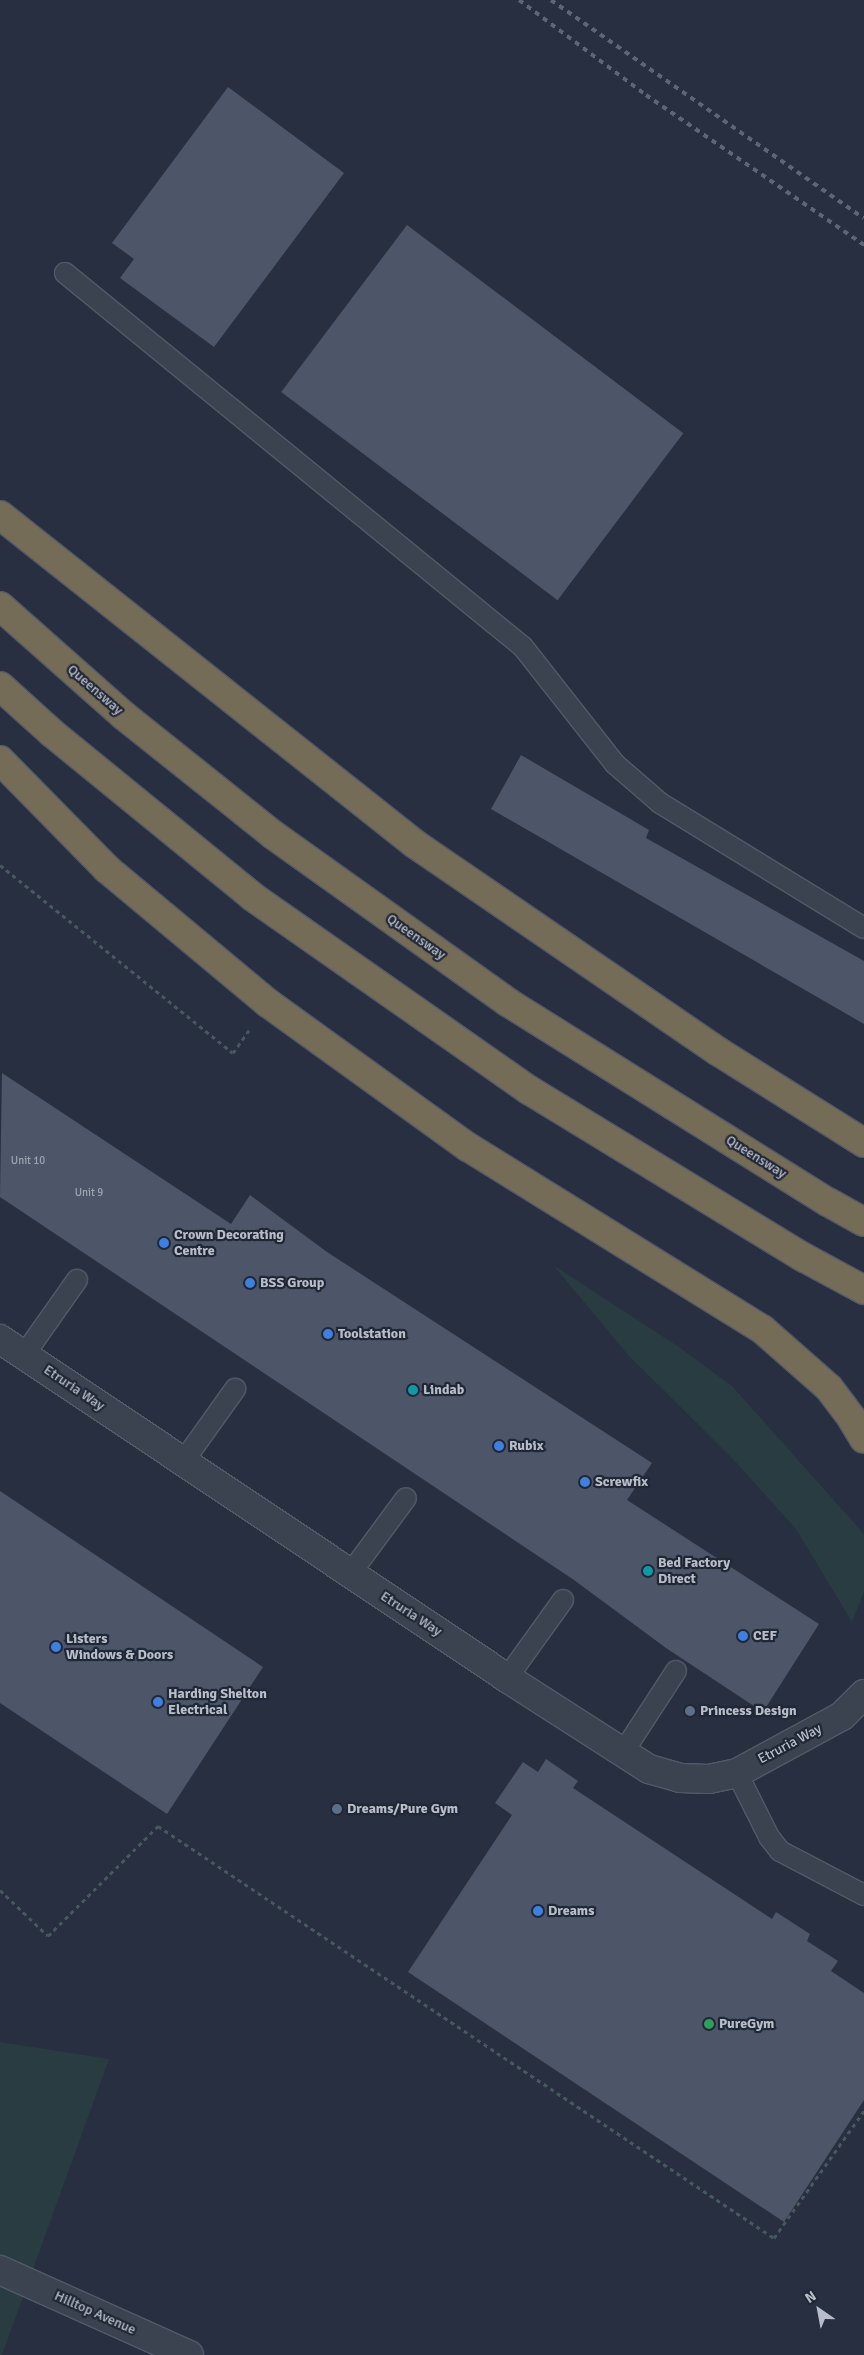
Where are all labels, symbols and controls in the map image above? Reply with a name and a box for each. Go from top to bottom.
street label: Queensway [64,661,126,719]
street label: Queensway [383,911,449,963]
street label: Queensway [723,1132,789,1182]
house number: Unit 10 [11,1154,45,1168]
house number: Unit 9 [75,1186,103,1200]
place label: Crown Decorating Centre [174,1227,284,1260]
marker: Crown Decorating Centre [158,1237,170,1249]
place label: BSS Group [260,1275,324,1291]
marker: BSS Group [244,1277,256,1289]
place label: Toolstation [338,1326,406,1342]
marker: Toolstation [322,1328,334,1340]
street label: Etruria Way [40,1362,108,1414]
place label: Lindab [423,1382,464,1398]
marker: Lindab [407,1384,419,1396]
place label: Rubix [509,1438,543,1454]
marker: Rubix [493,1440,505,1452]
place label: Screwfix [595,1474,648,1490]
marker: Screwfix [579,1476,591,1488]
place label: Bed Factory Direct [658,1555,730,1588]
marker: Bed Factory Direct [642,1565,654,1577]
street label: Etruria Way [377,1588,445,1640]
place label: CEF [753,1628,777,1644]
marker: CEF [737,1630,749,1642]
place label: Listers Windows & Doors [66,1631,173,1664]
marker: Listers Windows & Doors [50,1641,62,1653]
place label: Harding Shelton Electrical [168,1686,267,1718]
marker: Harding Shelton Electrical [152,1696,164,1708]
place label: Princess Design [700,1703,797,1719]
marker: Princess Design [684,1705,696,1717]
street label: Etruria Way [755,1720,825,1768]
place label: Dreams/Pure Gym [347,1801,458,1817]
marker: Dreams/Pure Gym [331,1803,343,1815]
place label: Dreams [548,1903,594,1919]
marker: Dreams [532,1905,544,1917]
place label: PureGym [719,2016,774,2032]
marker: PureGym [703,2018,715,2030]
north arrow [794,2285,844,2335]
text: N [802,2287,819,2307]
street label: Hilltop Avenue [52,2288,138,2338]

